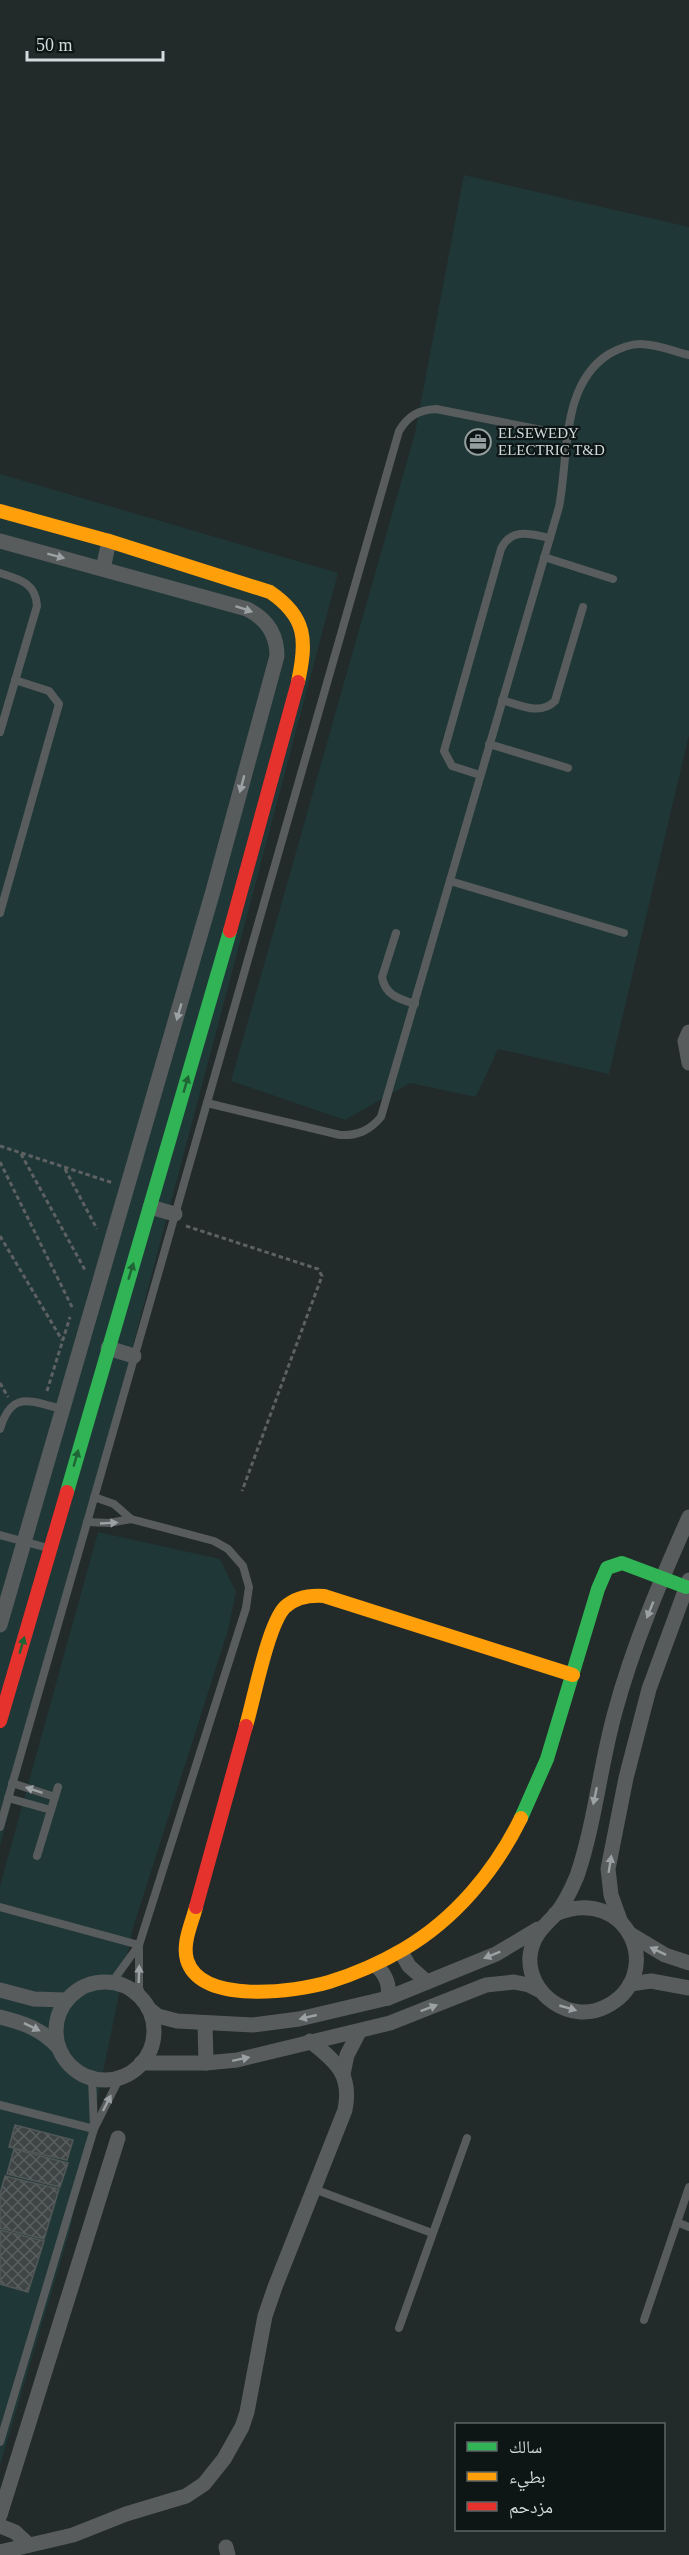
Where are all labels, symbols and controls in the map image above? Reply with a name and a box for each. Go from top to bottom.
scale bar [27,24,164,62]
text: 50 m [36,35,73,55]
place label: ELSEWEDY ELECTRIC T&D [498,425,605,458]
office icon: ELSEWEDY ELECTRIC T&D [463,427,493,457]
one-way arrow [47,552,66,562]
one-way arrow [235,604,253,614]
one-way arrow [237,774,247,793]
one-way arrow [173,1003,183,1021]
one-way arrow [182,1075,191,1093]
one-way arrow [127,1262,136,1280]
one-way arrow [72,1449,81,1467]
one-way arrow [100,1518,119,1527]
one-way arrow [645,1601,655,1619]
one-way arrow [18,1636,27,1654]
one-way arrow [25,1785,43,1795]
one-way arrow [590,1787,599,1806]
one-way arrow [605,1854,614,1873]
one-way arrow [649,1947,667,1957]
one-way arrow [483,1950,501,1960]
one-way arrow [134,1964,144,1983]
one-way arrow [420,2003,438,2013]
one-way arrow [559,2004,577,2014]
one-way arrow [299,2013,317,2023]
one-way arrow [24,2023,41,2032]
one-way arrow [232,2054,251,2063]
one-way arrow [103,2094,112,2111]
legend [455,2423,665,2531]
text: سالك [509,2437,542,2457]
text: بطيء [509,2467,546,2492]
text: مزدحم [509,2497,553,2519]

